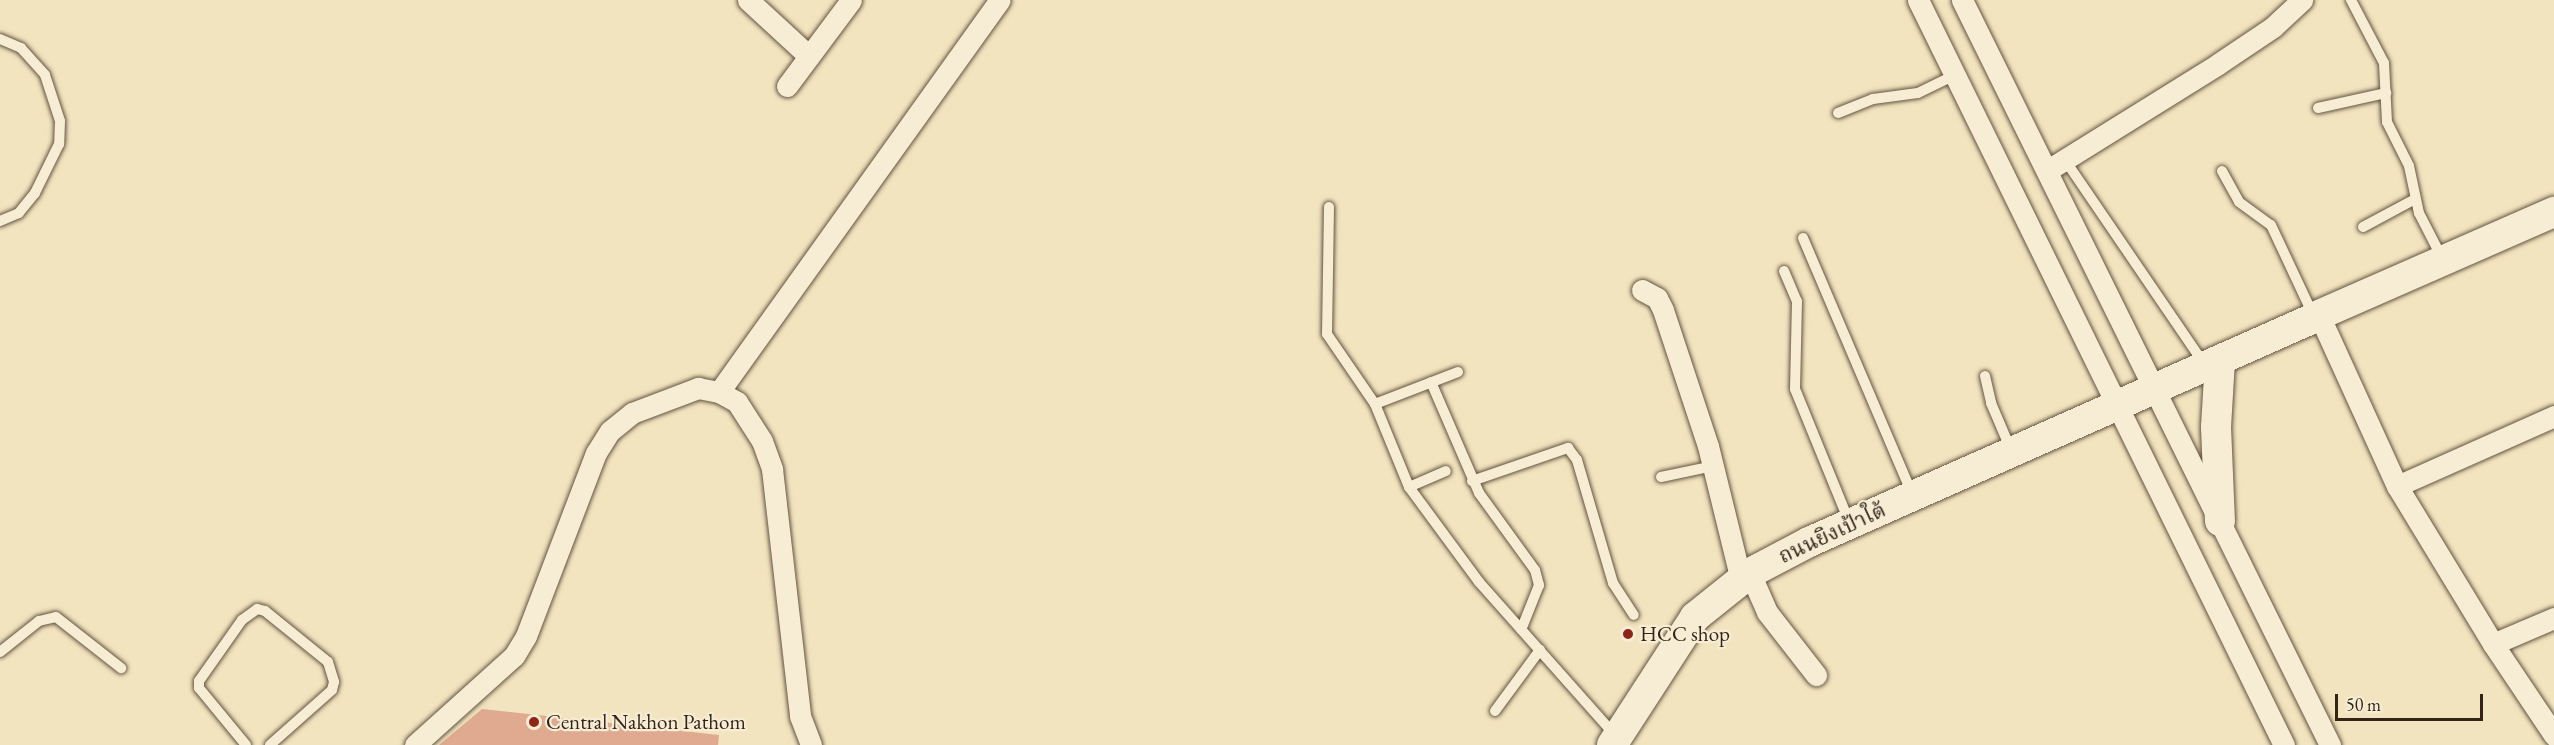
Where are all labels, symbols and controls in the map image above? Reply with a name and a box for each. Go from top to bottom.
street label: ถนนยิงเป้าใต้ [1774,497,1890,569]
place label: HCC shop [1640,621,1730,647]
marker: HCC shop [1621,627,1635,641]
scale bar [2338,682,2486,720]
text: 50 m [2346,693,2381,716]
place label: Central Nakhon Pathom [546,709,746,735]
marker: Central Nakhon Pathom [527,715,541,729]

